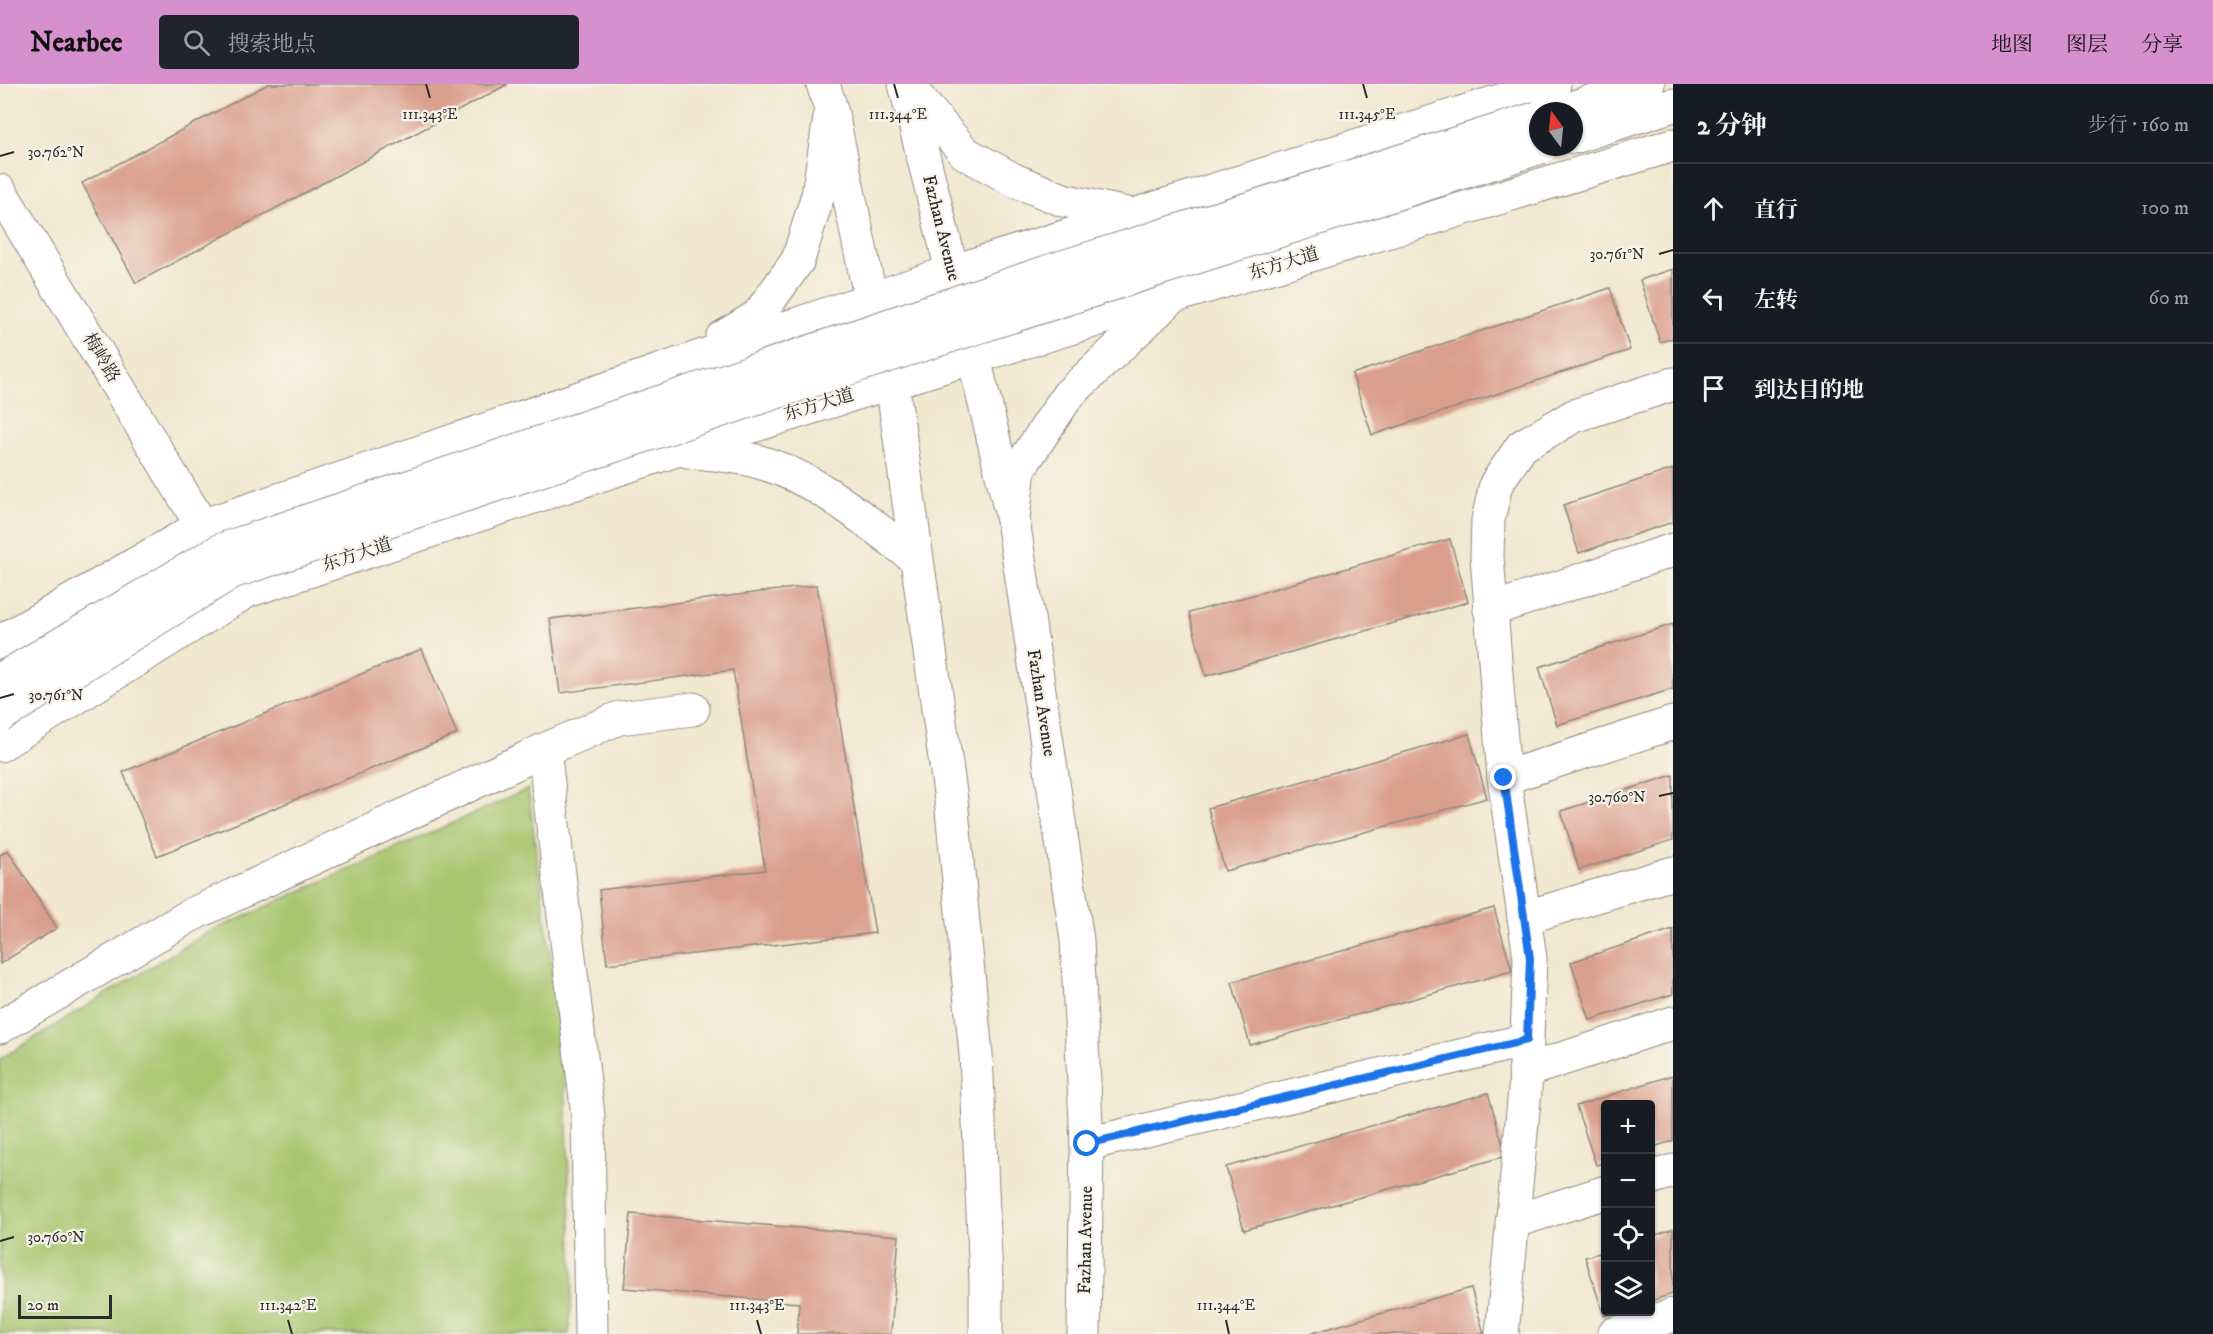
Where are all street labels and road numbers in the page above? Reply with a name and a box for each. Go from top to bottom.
street label: Fazhan Avenue [917,173,965,283]
street label: 东方大道 [1246,243,1322,285]
street label: 梅岭路 [78,329,124,387]
street label: 东方大道 [781,384,857,426]
street label: 东方大道 [319,533,395,577]
street label: Fazhan Avenue [1022,648,1060,758]
street label: Fazhan Avenue [1074,1186,1098,1294]

